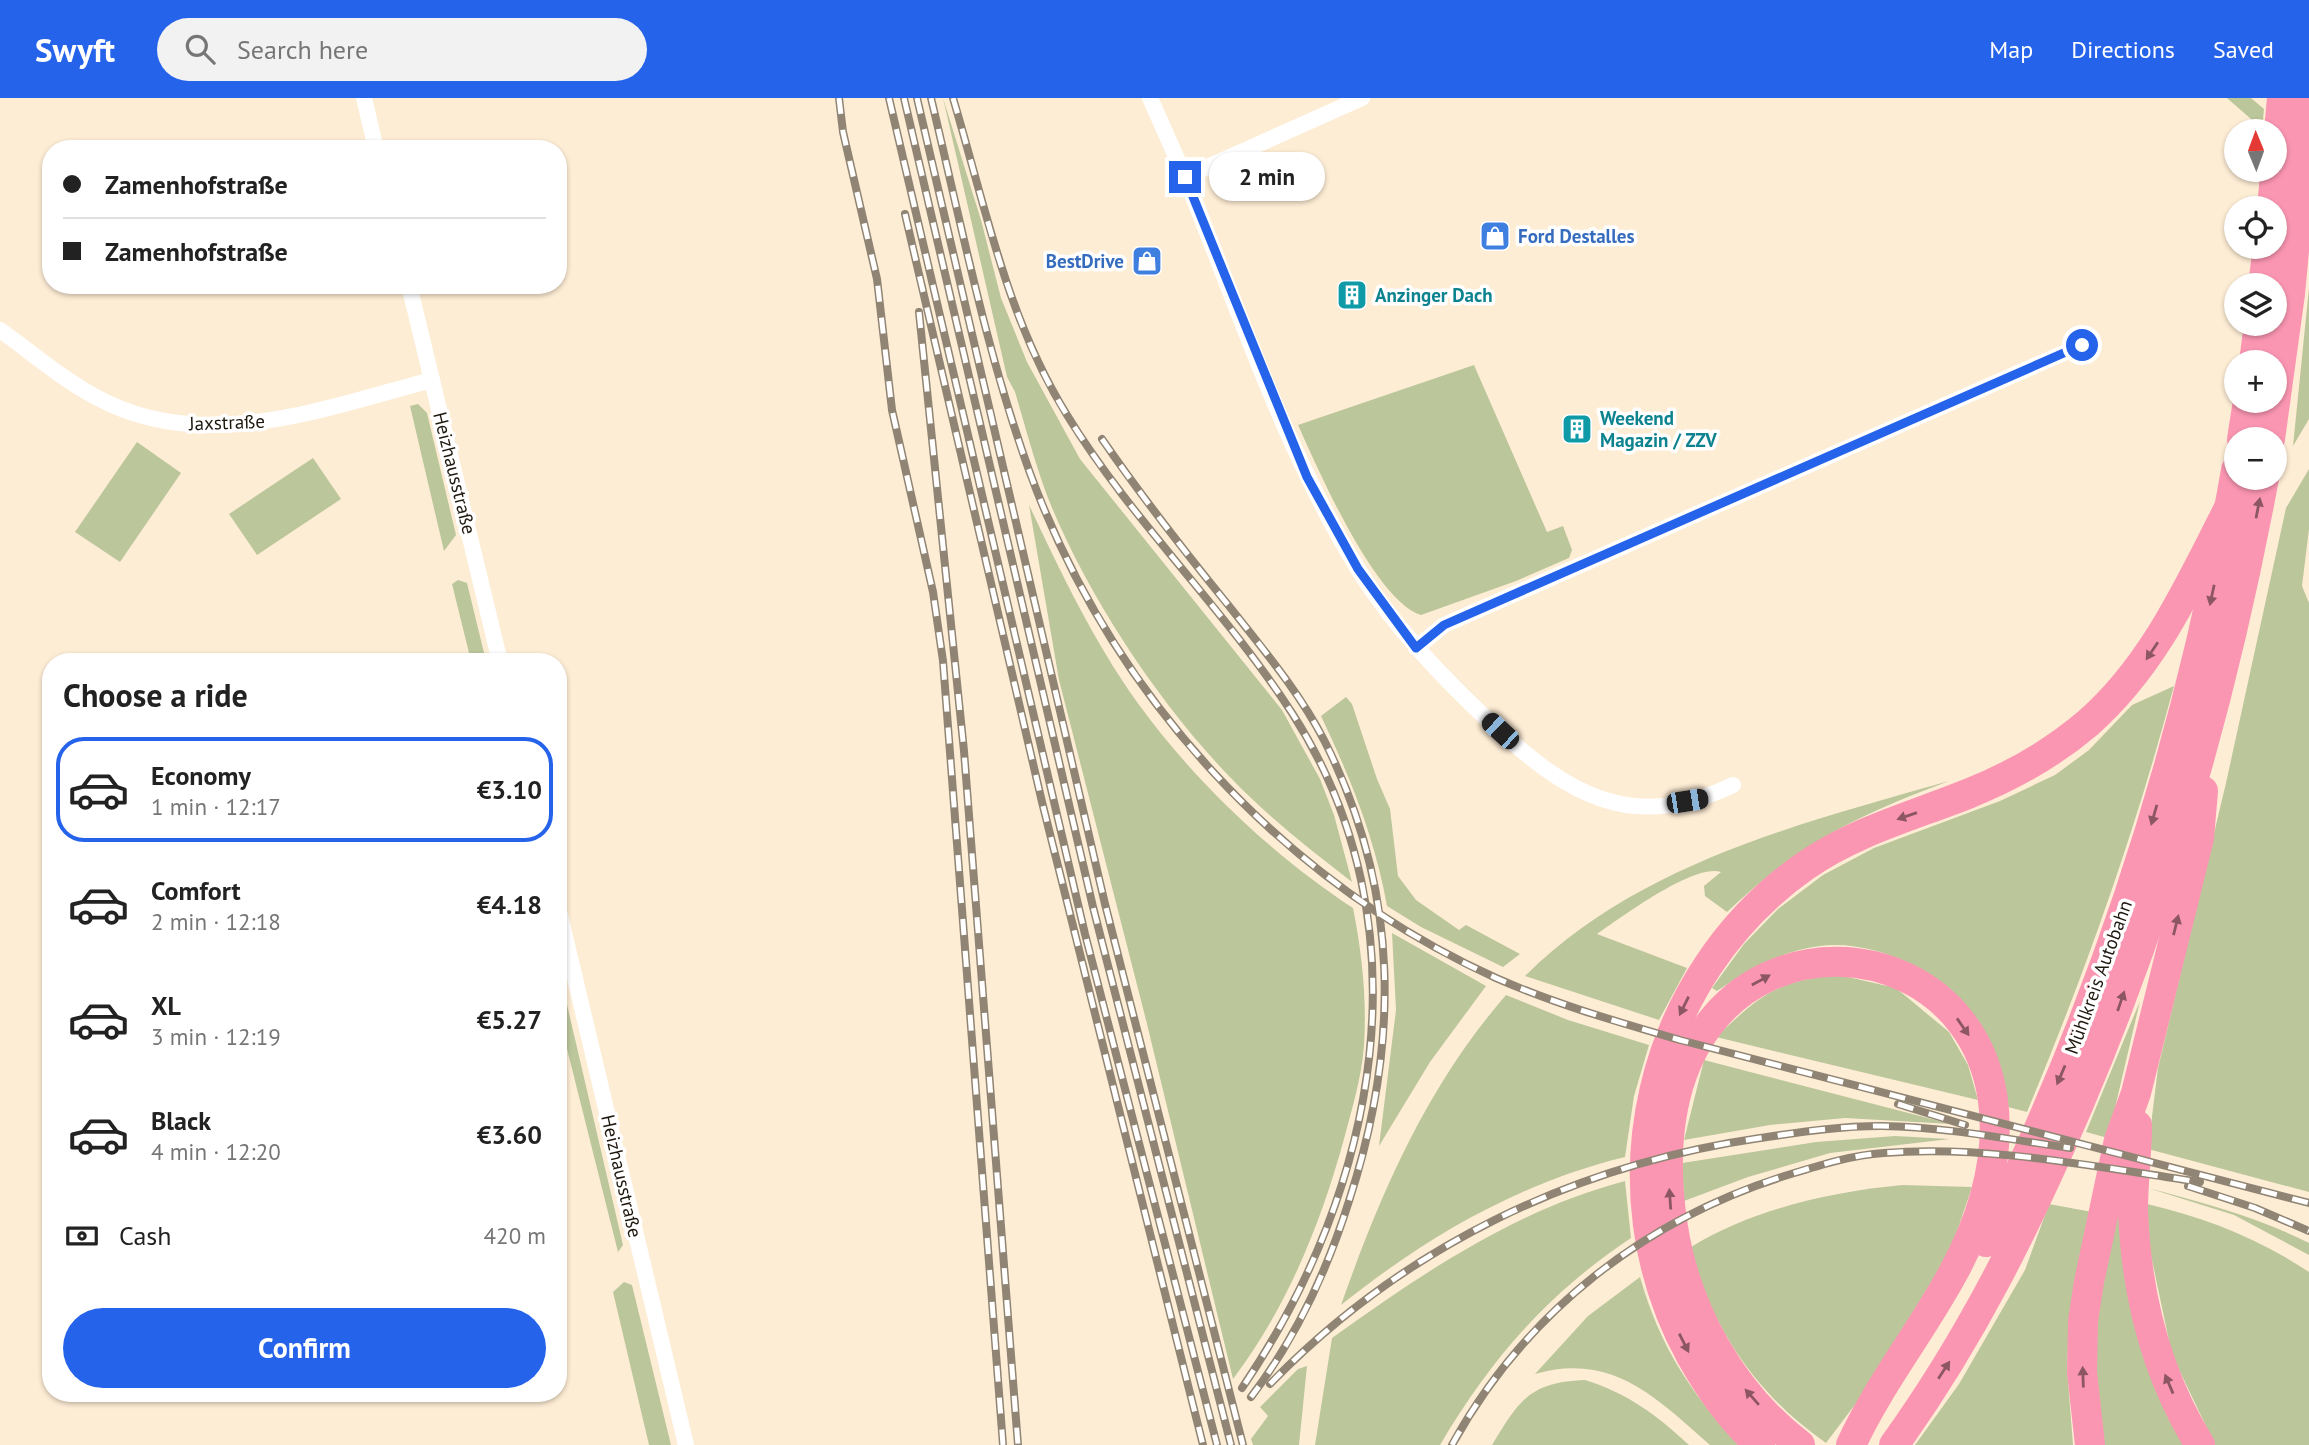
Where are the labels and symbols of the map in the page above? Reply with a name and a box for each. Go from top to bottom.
north arrow [2224,119,2287,182]
callout: 2 min [1210,153,1325,202]
route end [1169,161,1201,193]
shop icon: Ford Destalles [1478,219,1512,253]
place label: Ford Destalles [1518,224,1634,248]
shop icon: BestDrive [1130,244,1164,278]
place label: BestDrive [1046,249,1124,273]
building icon: Anzinger Dach [1335,278,1369,312]
place label: Anzinger Dach [1375,283,1493,307]
route start [2066,329,2098,361]
place label: Weekend Magazin / ZZV [1600,406,1717,452]
street label: Jaxstraße [188,409,265,435]
street label: Heizhausstraße [428,409,482,537]
building icon: Weekend Magazin / ZZV [1560,412,1594,446]
one-way arrow [2253,497,2264,519]
one-way arrow [2206,584,2217,606]
one-way arrow [2146,641,2159,660]
car [1478,709,1523,753]
car [1665,787,1710,815]
one-way arrow [2149,805,2159,826]
one-way arrow [1897,810,1918,821]
street label: Mühlkreis Autobahn [2059,897,2137,1057]
one-way arrow [2171,914,2182,936]
one-way arrow [1751,974,1771,986]
one-way arrow [2116,990,2127,1011]
one-way arrow [1679,996,1690,1016]
one-way arrow [1956,1018,1970,1036]
one-way arrow [2055,1065,2067,1085]
street label: Heizhausstraße [596,1112,648,1240]
one-way arrow [1664,1188,1675,1210]
one-way arrow [1678,1333,1690,1353]
one-way arrow [1937,1361,1951,1379]
one-way arrow [2078,1366,2089,1388]
one-way arrow [2163,1374,2174,1395]
one-way arrow [1744,1388,1760,1406]

